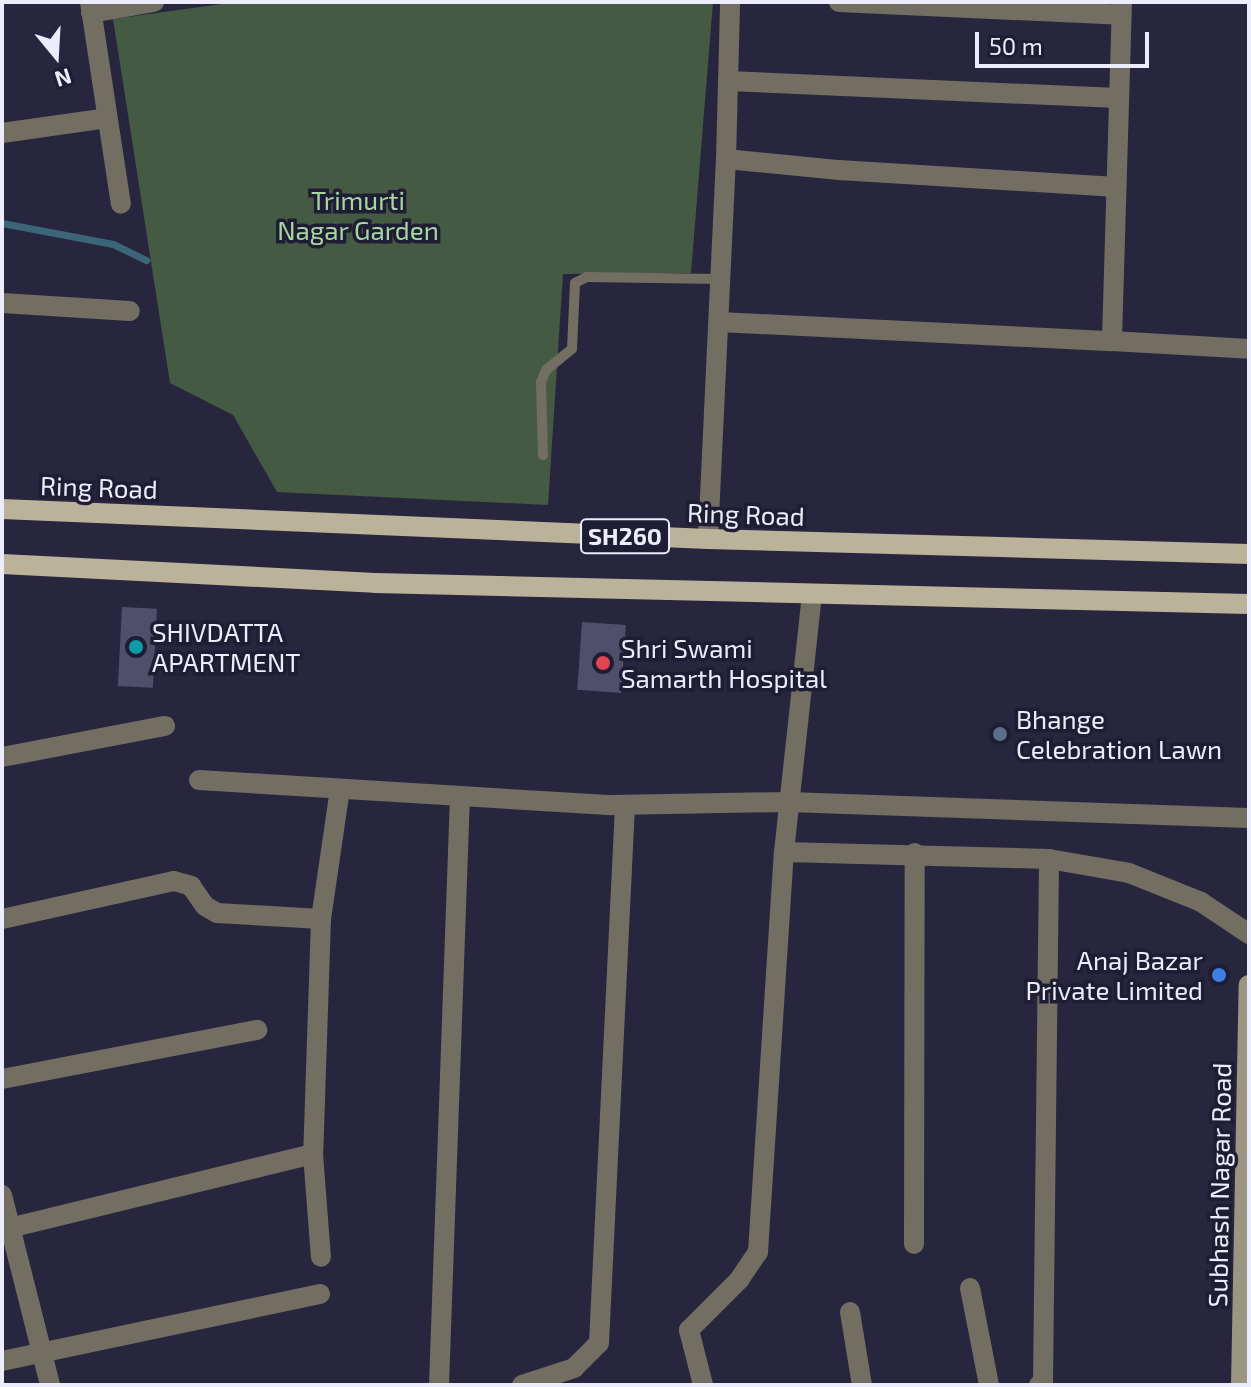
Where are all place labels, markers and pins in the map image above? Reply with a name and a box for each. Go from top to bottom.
place label: SHIVDATTA APARTMENT [152,616,300,678]
place label: Shri Swami Samarth Hospital [621,632,827,694]
marker: SHIVDATTA APARTMENT [127,638,145,656]
marker: Shri Swami Samarth Hospital [592,652,614,674]
place label: Bhange Celebration Lawn [1016,703,1222,764]
marker: Bhange Celebration Lawn [991,725,1009,743]
place label: Anaj Bazar Private Limited [1025,944,1203,1006]
marker: Anaj Bazar Private Limited [1210,966,1228,984]

